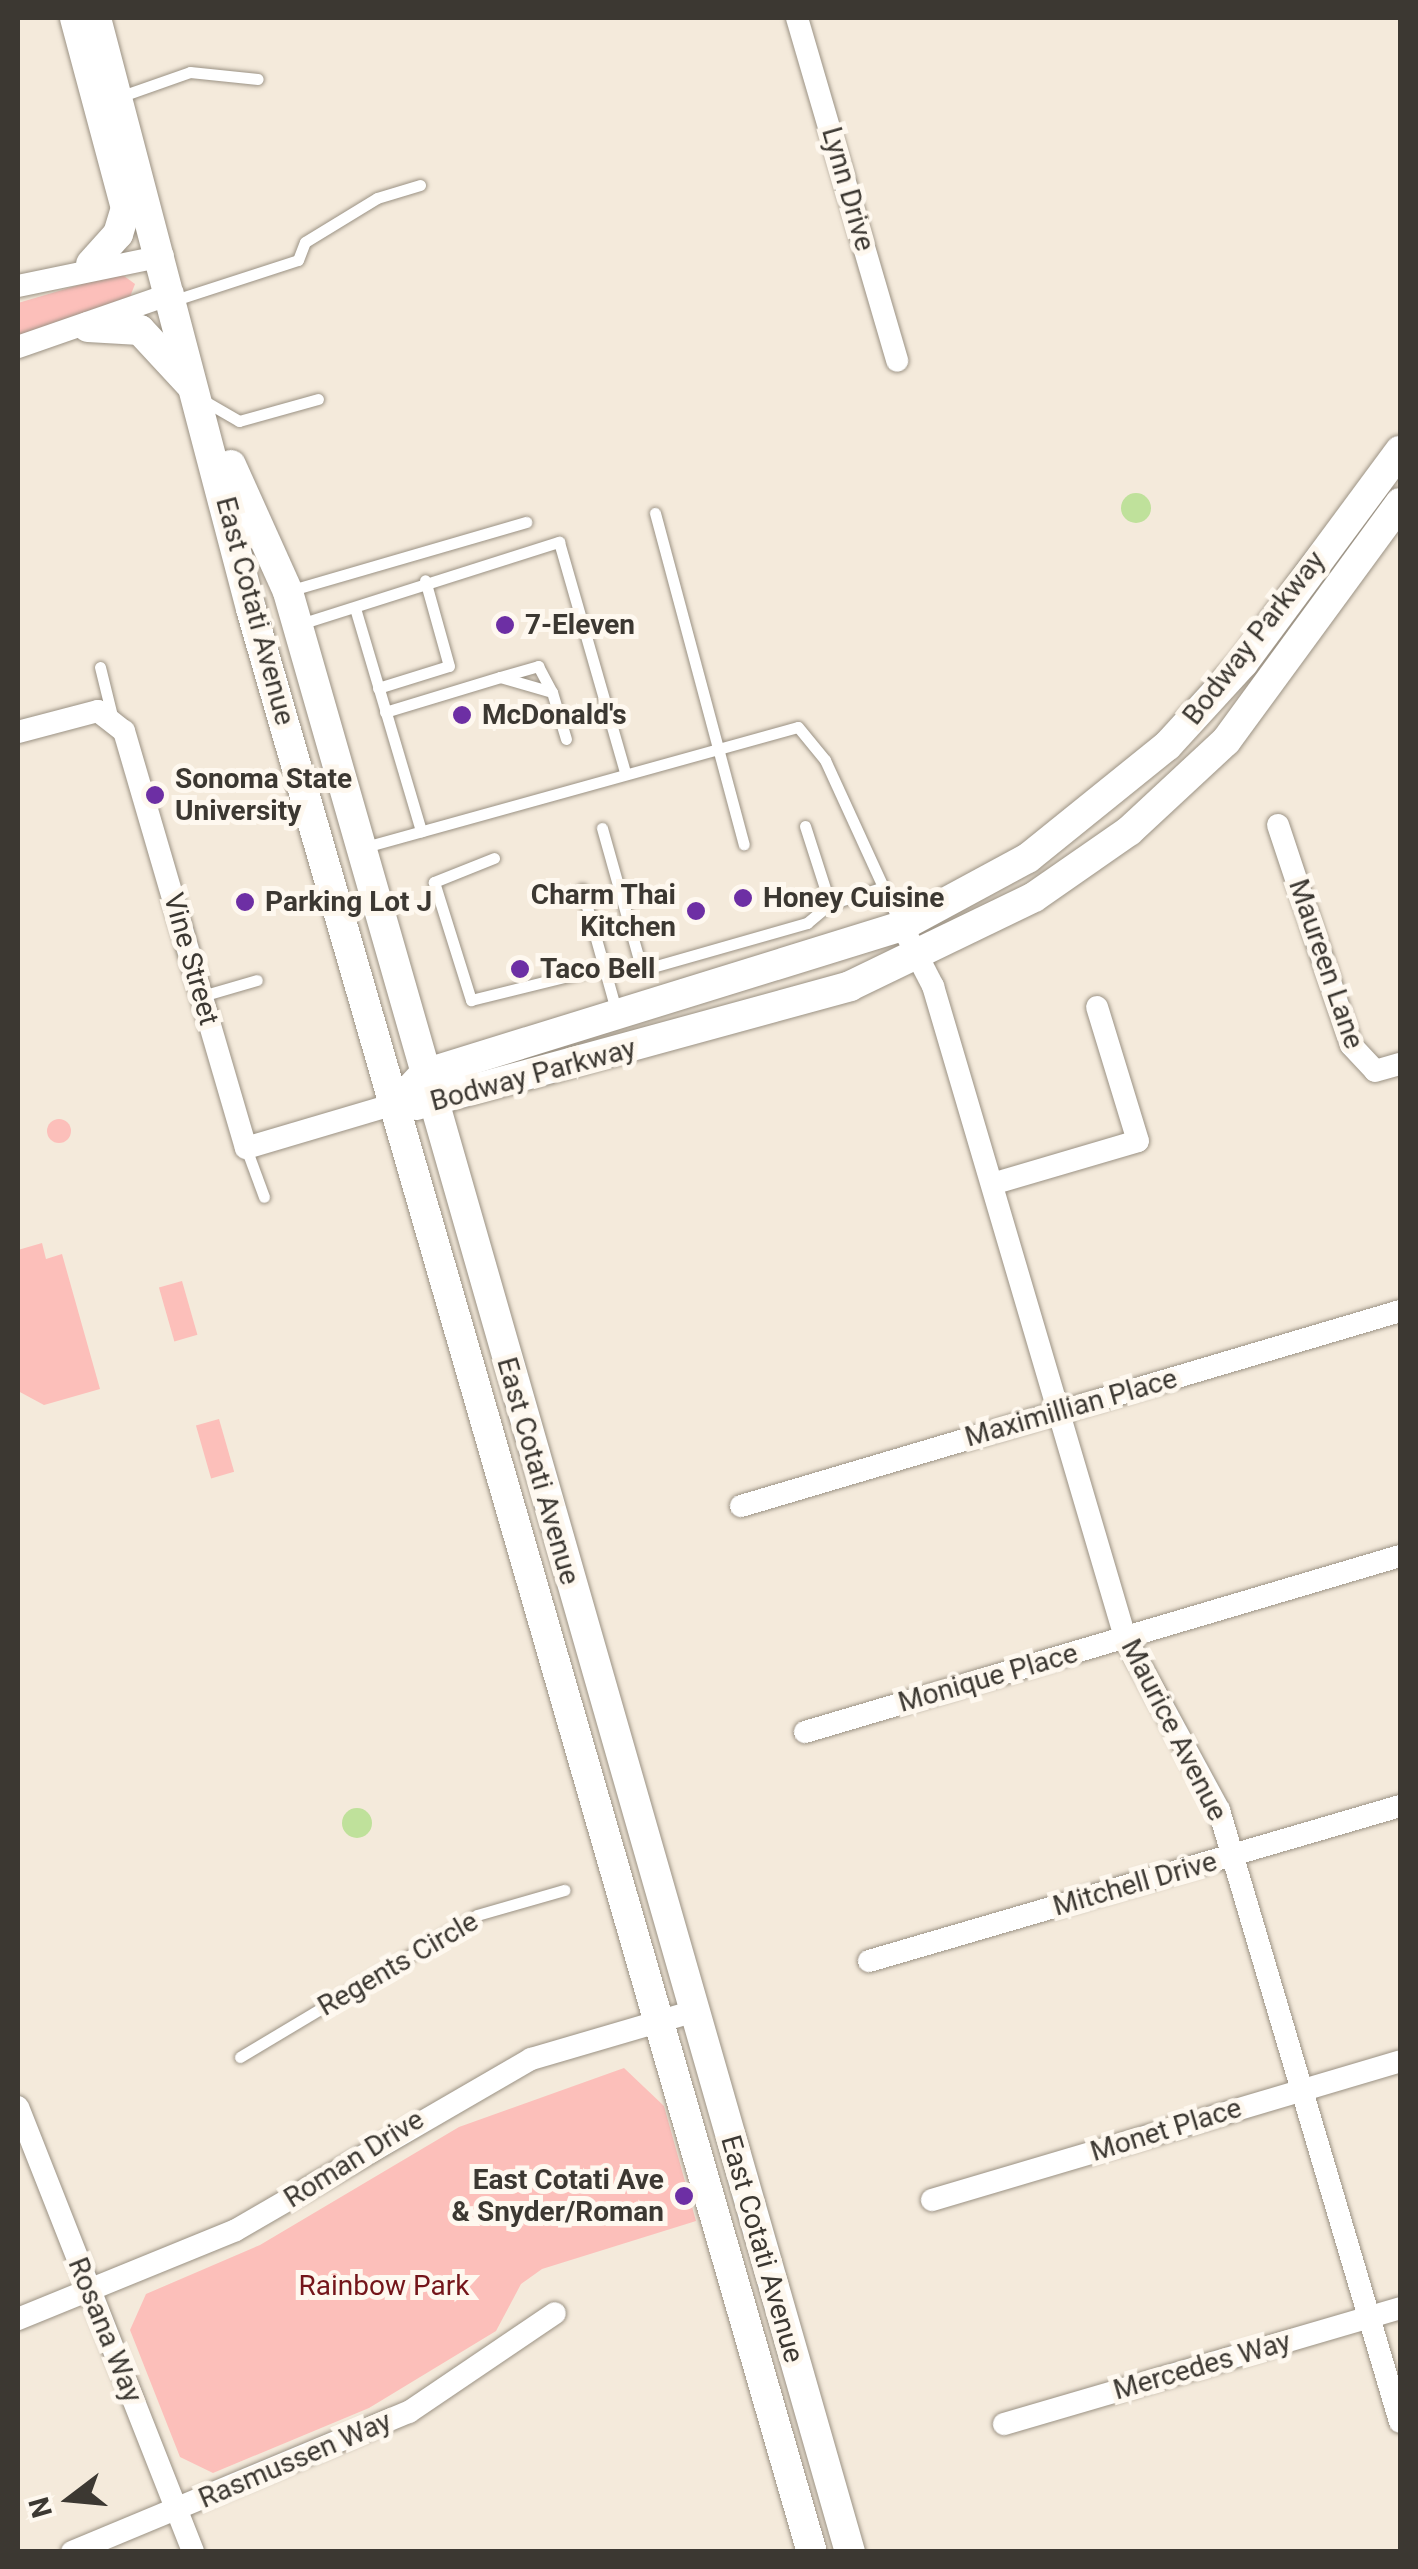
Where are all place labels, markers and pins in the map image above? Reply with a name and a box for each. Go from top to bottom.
place label: 7-Eleven [525,608,635,642]
marker: 7-Eleven [494,614,516,636]
place label: McDonald's [482,698,627,732]
marker: McDonald's [451,704,473,726]
place label: Sonoma State University [175,762,352,828]
marker: Sonoma State University [144,784,166,806]
place label: Charm Thai Kitchen [530,878,676,944]
place label: Honey Cuisine [763,881,944,915]
place label: Parking Lot J [265,885,432,919]
marker: Honey Cuisine [732,887,754,909]
marker: Parking Lot J [234,891,256,913]
marker: Charm Thai Kitchen [685,900,707,922]
place label: Taco Bell [540,952,655,986]
marker: Taco Bell [509,958,531,980]
place label: East Cotati Ave & Snyder/Roman [452,2163,664,2229]
marker: East Cotati Ave & Snyder/Roman [673,2185,695,2207]

